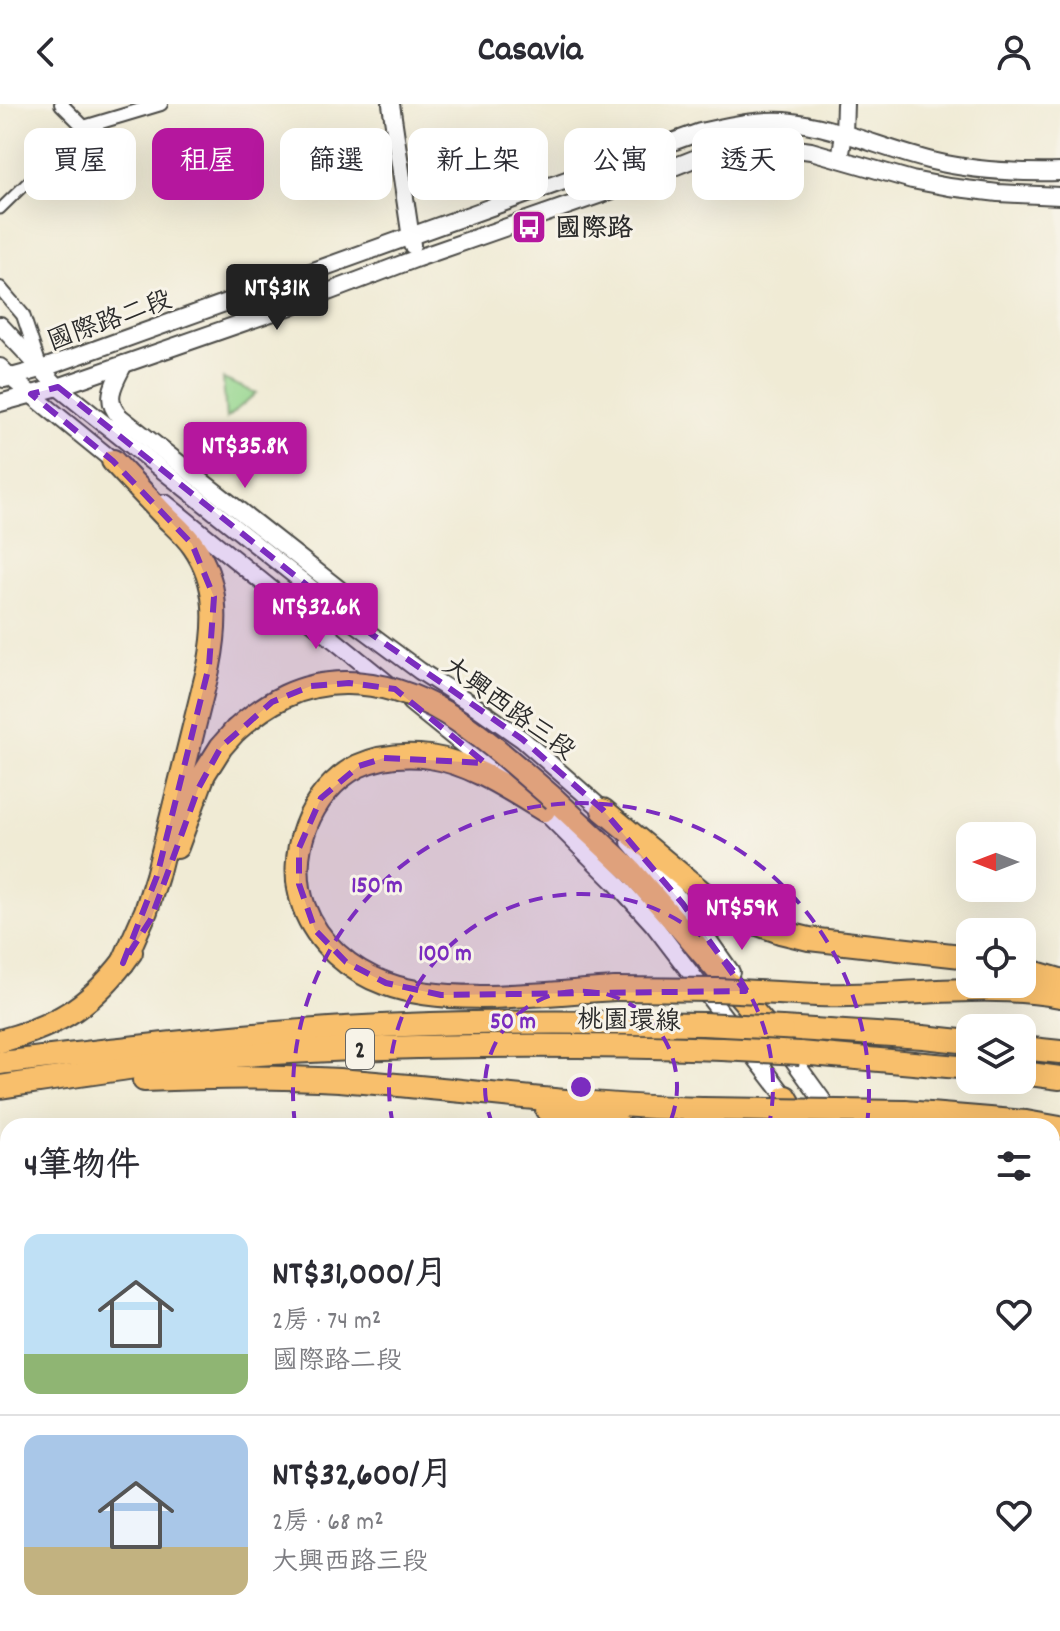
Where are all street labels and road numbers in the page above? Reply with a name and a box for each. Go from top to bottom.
street label: 國際路二段 [43,283,178,362]
street label: 大興西路三段 [434,649,582,771]
street label: 桃園環線 [577,1003,681,1042]
road number: 2 [346,1029,374,1069]

